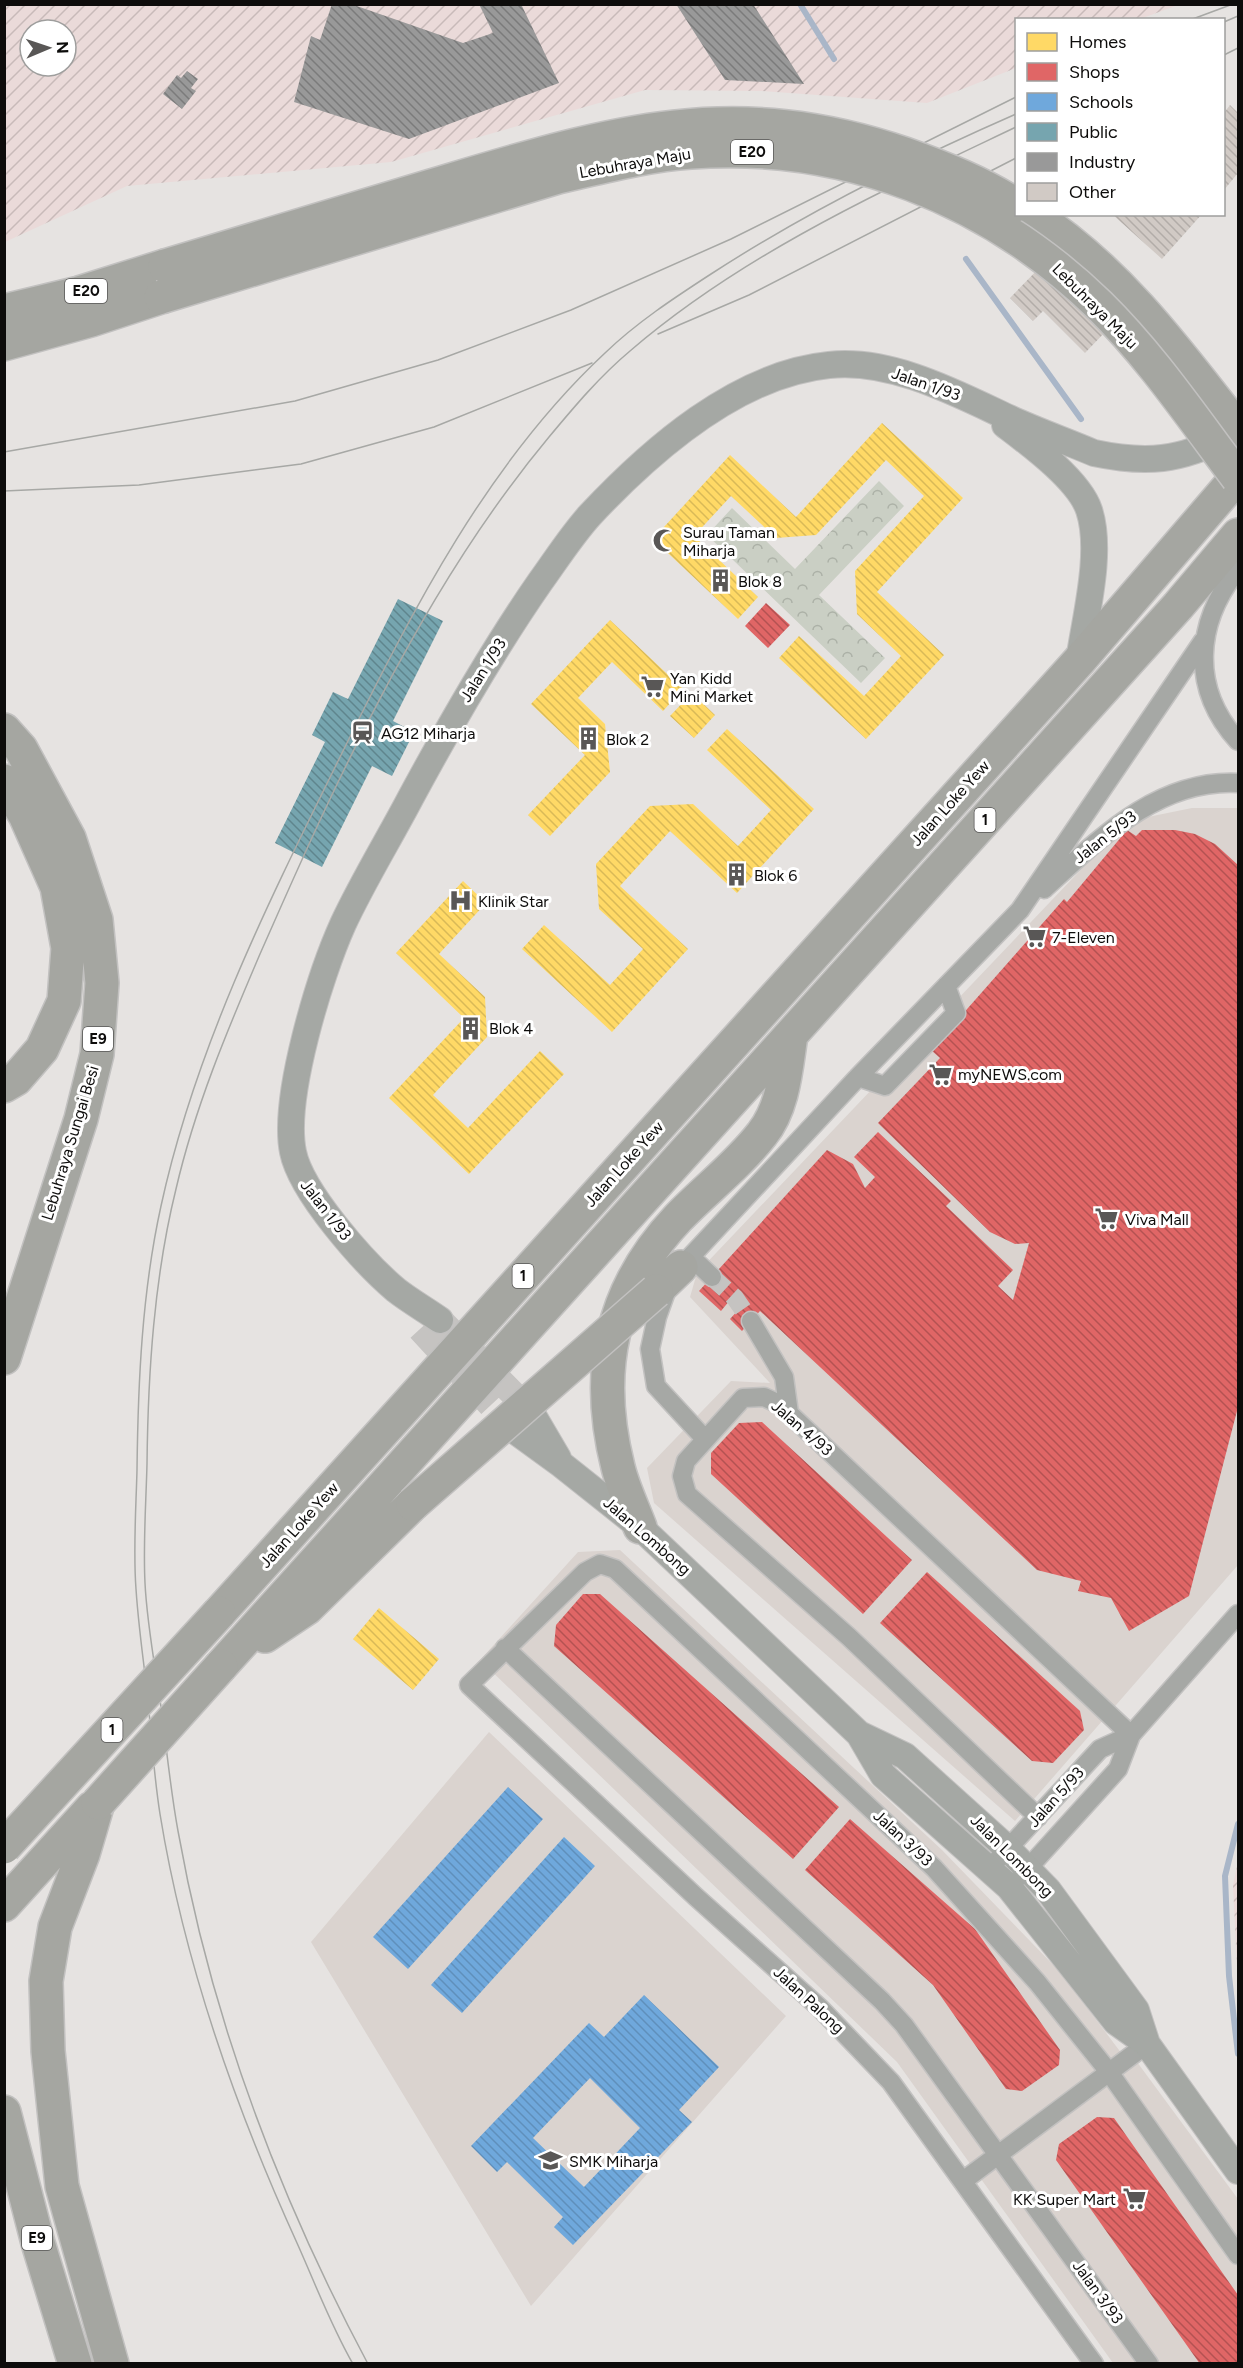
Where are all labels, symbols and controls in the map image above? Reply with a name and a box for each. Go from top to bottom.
north arrow [18,18,78,78]
legend [1015,18,1225,216]
text: Homes [1069,31,1127,53]
text: N [53,41,72,54]
text: Shops [1069,61,1120,83]
text: Schools [1069,91,1133,113]
text: Public [1069,121,1118,143]
road number: E20 [731,140,773,164]
street label: Lebuhraya Maju [578,144,692,182]
text: Industry [1069,151,1136,173]
text: Other [1069,181,1116,203]
street label: Lebuhraya Maju [1048,259,1142,353]
road number: E20 [65,279,107,303]
street label: Jalan 1/93 [889,363,963,405]
place label: Surau Taman Miharja [683,523,775,560]
mosque icon: Surau Taman Miharja [652,528,678,554]
building icon: Blok 8 [707,568,733,594]
place label: Blok 8 [738,572,782,591]
street label: Jalan 1/93 [456,635,510,705]
place label: Yan Kidd Mini Market [670,669,753,706]
supermarket icon: Yan Kidd Mini Market [639,674,665,700]
station icon: AG12 Miharja [350,720,376,746]
place label: AG12 Miharja [381,724,475,743]
building icon: Blok 2 [575,726,601,752]
place label: Blok 2 [606,730,649,749]
street label: Jalan Loke Yew [907,756,994,850]
street label: Jalan 5/93 [1070,807,1140,867]
road number: 1 [974,808,996,832]
building icon: Blok 6 [723,862,749,888]
place label: Blok 6 [754,866,797,885]
hospital icon: Klinik Star [447,888,473,914]
place label: Klinik Star [478,892,549,911]
supermarket icon: 7-Eleven [1021,924,1047,950]
place label: 7-Eleven [1052,928,1115,947]
building icon: Blok 4 [458,1015,484,1041]
place label: Blok 4 [489,1019,533,1038]
road number: E9 [83,1027,113,1051]
supermarket icon: myNEWS.com [927,1061,953,1087]
street label: Lebuhraya Sungai Besi [37,1063,103,1223]
place label: myNEWS.com [958,1065,1062,1084]
street label: Jalan Loke Yew [581,1117,668,1211]
street label: Jalan 1/93 [296,1176,356,1244]
supermarket icon: Viva Mall [1094,1206,1120,1232]
place label: Viva Mall [1125,1210,1189,1229]
road number: 1 [512,1264,534,1288]
street label: Jalan 4/93 [768,1396,836,1460]
street label: Jalan Loke Yew [256,1478,343,1572]
street label: Jalan Lombong [600,1493,694,1579]
road number: 1 [102,1718,122,1742]
street label: Jalan 5/93 [1024,1763,1088,1831]
street label: Jalan 3/93 [870,1806,936,1870]
street label: Jalan Lombong [967,1811,1057,1901]
street label: Jalan Palong [770,1963,848,2037]
school or university icon: SMK Miharja [538,2148,564,2174]
place label: SMK Miharja [569,2152,658,2171]
supermarket icon: KK Super Mart [1121,2186,1147,2212]
place label: KK Super Mart [1013,2190,1116,2209]
road number: E9 [22,2226,52,2250]
street label: Jalan 3/93 [1069,2257,1127,2327]

